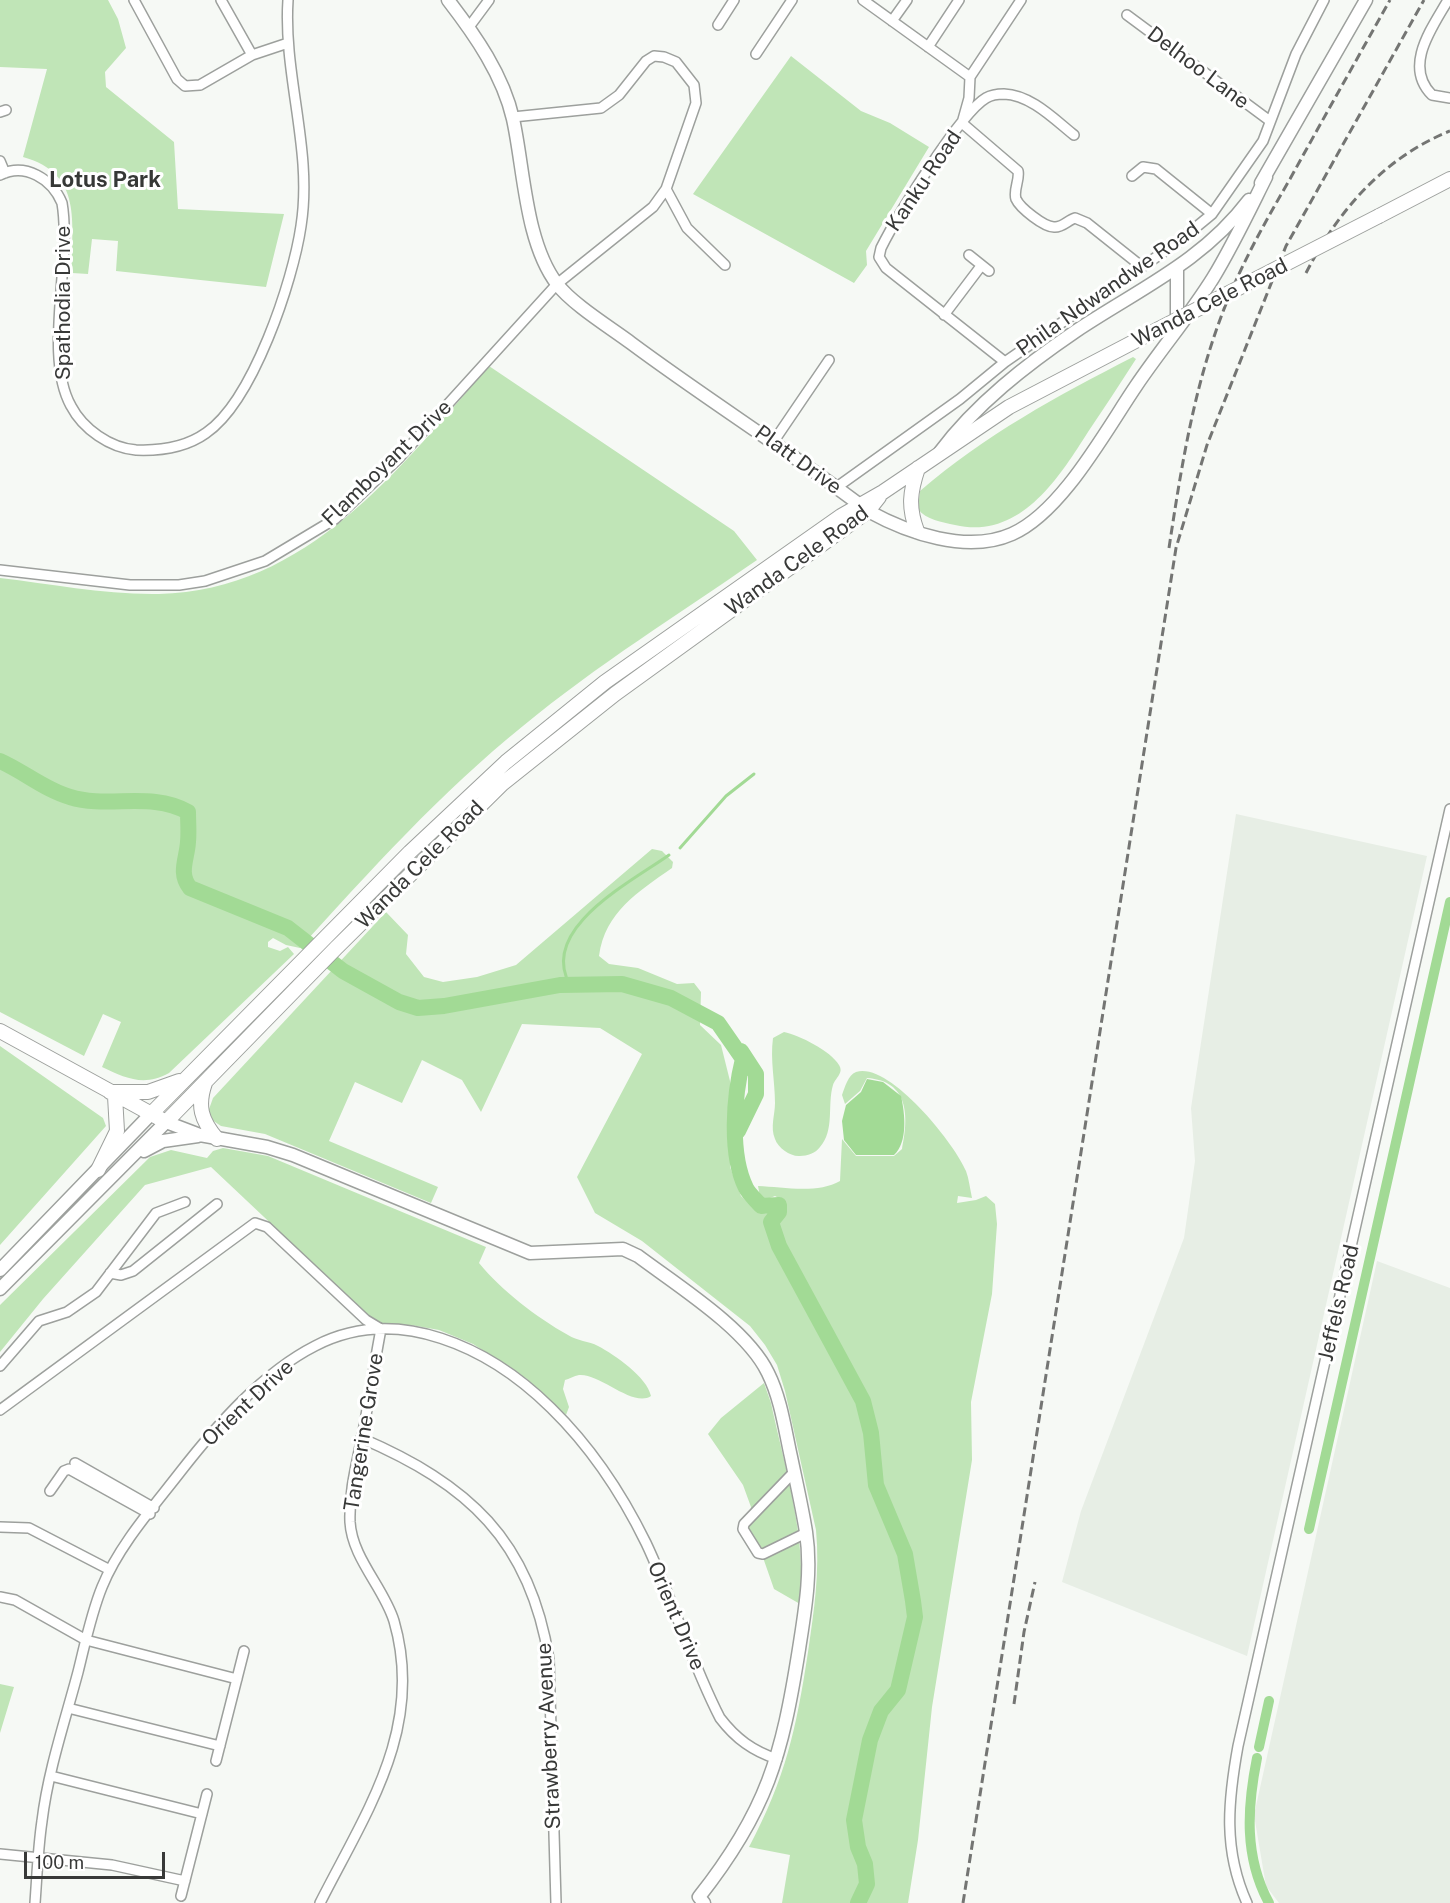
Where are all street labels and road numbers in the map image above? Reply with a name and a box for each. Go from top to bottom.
street label: Delhoo Lane [1142,22,1254,114]
street label: Kanku Road [881,126,967,236]
street label: Phila Ndwandwe Road [1012,216,1204,362]
street label: Spathodia Drive [51,226,77,380]
street label: Wanda Cele Road [1128,253,1292,353]
street label: Flamboyant Drive [317,395,457,531]
street label: Platt Drive [750,420,846,500]
street label: Wanda Cele Road [720,501,874,621]
street label: Wanda Cele Road [351,796,489,934]
street label: Jeffels Road [1313,1242,1365,1364]
street label: Tangerine Grove [339,1351,389,1513]
street label: Orient Drive [197,1354,299,1452]
street label: Orient Drive [642,1558,710,1674]
street label: Strawberry Avenue [532,1642,566,1830]

